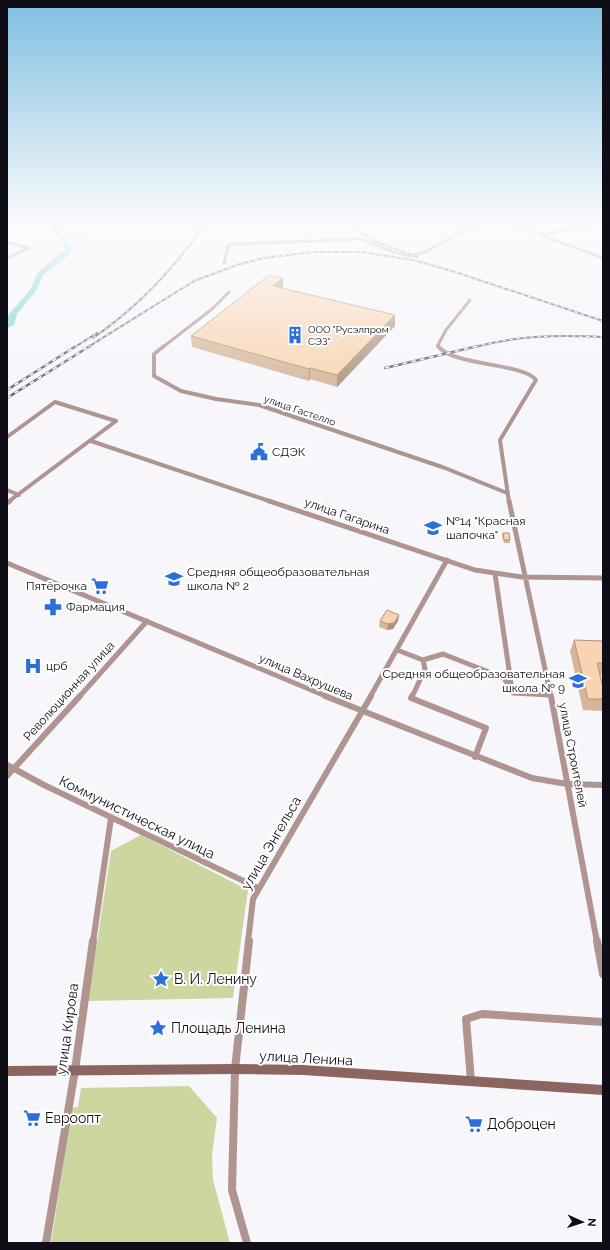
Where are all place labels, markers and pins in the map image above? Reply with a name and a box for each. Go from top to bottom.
place label: ООО "Русэлпром СЭЗ" [308,324,389,347]
building icon: ООО "Русэлпром СЭЗ" [285,325,305,345]
public building icon: СДЭК [249,442,269,462]
place label: СДЭК [272,445,306,459]
place label: №14 "Красная шапочка" [446,514,526,542]
school or university icon: №14 "Красная шапочка" [423,518,443,538]
place label: Средняя общеобразовательная школа № 2 [187,565,370,593]
school or university icon: Средняя общеобразовательная школа № 2 [164,569,184,589]
supermarket icon: Пятёрочка [90,576,110,596]
place label: Пятёрочка [26,579,87,593]
pharmacy icon: Фармация [43,597,63,617]
place label: Фармация [66,600,125,614]
hospital icon: црб [23,656,43,676]
place label: црб [46,659,68,673]
place label: Средняя общеобразовательная школа № 9 [382,667,565,695]
school or university icon: Средняя общеобразовательная школа № 9 [568,671,588,691]
place icon: В. И. Ленину [151,969,171,989]
place label: В. И. Ленину [174,971,257,987]
place icon: Площадь Ленина [148,1018,168,1038]
place label: Площадь Ленина [171,1020,286,1036]
supermarket icon: Евроопт [22,1108,42,1128]
place label: Евроопт [45,1110,101,1126]
supermarket icon: Доброцен [464,1114,484,1134]
place label: Доброцен [487,1116,556,1132]

